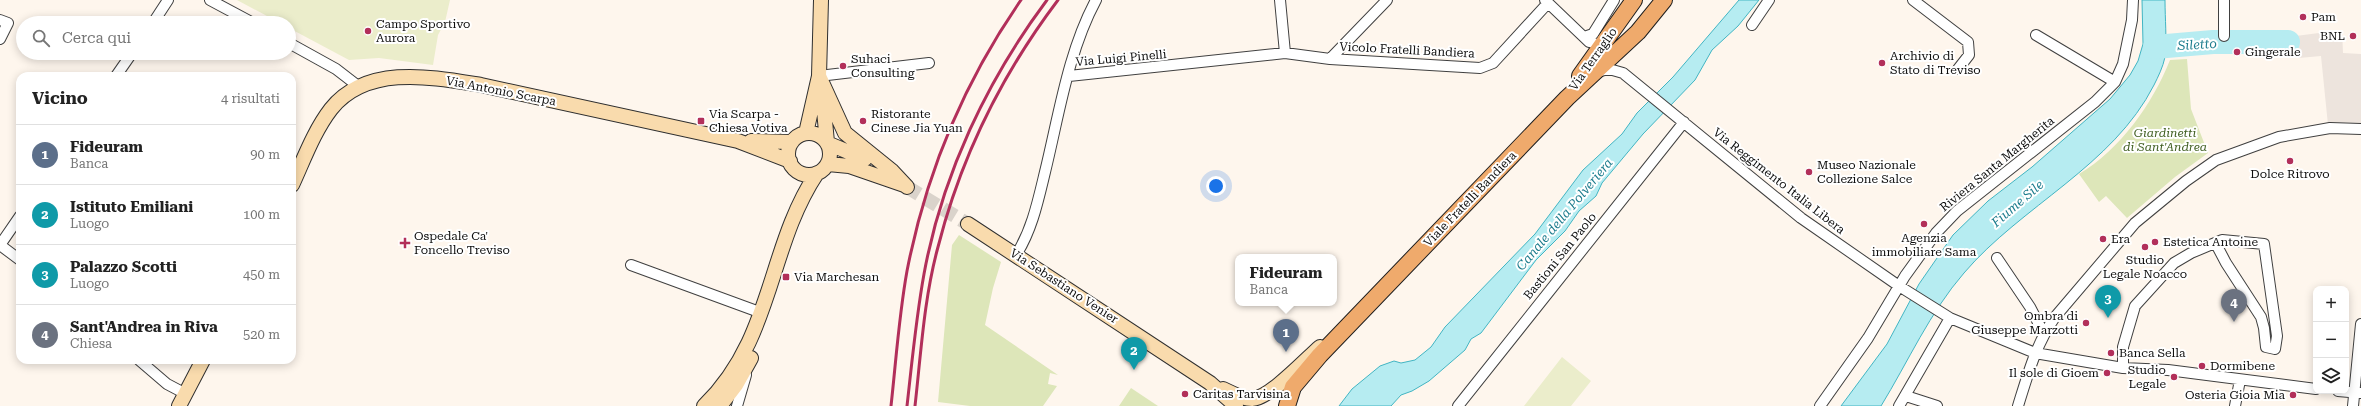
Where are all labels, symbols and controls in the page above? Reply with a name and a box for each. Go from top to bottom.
place label: Pam [2311,10,2336,24]
marker: Pam [2298,12,2308,22]
search box [16,16,296,60]
place label: Campo Sportivo Aurora [376,17,471,45]
street label: Via Terraglio [1566,25,1620,93]
marker: Campo Sportivo Aurora [363,26,373,36]
icon: search [30,27,52,49]
text: Cerca qui [62,29,131,47]
place label: BNL [2320,29,2345,43]
marker: BNL [2348,31,2358,41]
water label: Siletto [2176,36,2217,53]
street label: Vicolo Fratelli Bandiera [1339,39,1475,61]
place label: Gingerale [2245,45,2301,59]
street label: Via Luigi Pinelli [1075,47,1167,69]
marker: Gingerale [2232,47,2242,57]
place label: Archivio di Stato di Treviso [1890,49,1981,77]
place label: Suhaci Consulting [851,52,915,80]
marker: Archivio di Stato di Treviso [1877,58,1887,68]
marker: Suhaci Consulting [838,61,848,71]
street label: Via Antonio Scarpa [445,73,558,109]
text: Vicino [32,88,88,108]
text: 4 risultati [221,91,280,106]
place label: Via Scarpa - Chiesa Votiva [709,107,788,135]
place label: Ristorante Cinese Jia Yuan [871,107,963,135]
street label: Riviera Santa Margherita [1937,113,2057,214]
marker: Via Scarpa - Chiesa Votiva [696,116,706,126]
marker: Ristorante Cinese Jia Yuan [858,116,868,126]
street label: Via Reggimento Italia Libera [1710,125,1848,237]
park label: Giardinetti di Sant'Andrea [2123,126,2207,154]
text: Fideuram [70,138,143,156]
text: 1 [41,147,49,162]
text: 90 m [250,147,280,162]
street label: Viale Fratelli Bandiera [1421,148,1520,250]
water label: Canale della Polveriera [1513,155,1616,273]
text: Banca [70,156,108,171]
marker: Dolce Ritrovo [2285,156,2295,166]
place label: Museo Nazionale Collezione Salce [1817,158,1916,186]
marker: Museo Nazionale Collezione Salce [1804,167,1814,177]
place label: Dolce Ritrovo [2250,167,2330,181]
your location [1206,176,1226,196]
water label: Fiume Sile [1988,177,2047,231]
text: Istituto Emiliani [70,198,193,216]
text: 2 [41,207,49,222]
text: 100 m [243,207,280,222]
street label: Bastioni San Paolo [1521,210,1599,302]
text: Luogo [70,216,109,231]
marker: Agenzia immobiliare Sama [1919,219,1929,229]
place label: Ospedale Ca' Foncello Treviso [414,229,510,257]
place label: Agenzia immobiliare Sama [1872,231,1977,259]
place label: Era [2111,232,2131,246]
marker: Era [2098,234,2108,244]
place label: Estetica Antoine [2163,235,2258,249]
marker: Ospedale Ca' Foncello Treviso [399,237,411,249]
marker: Estetica Antoine [2150,237,2160,247]
marker: Studio Legale Noacco [2140,242,2150,252]
street label: Via Sebastiano Venier [1007,246,1121,326]
place label: Studio Legale Noacco [2103,253,2187,281]
popup [1235,254,1337,306]
text: Palazzo Scotti [70,258,177,276]
text: Fideuram [1250,264,1322,282]
text: 3 [41,267,49,282]
text: 450 m [243,267,280,282]
place label: Via Marchesan [794,270,880,284]
marker: Via Marchesan [781,272,791,282]
text: Luogo [70,276,109,291]
text: Banca [1250,282,1288,297]
pin: 3 [2095,285,2121,318]
map controls [2313,286,2349,394]
button: + [2313,286,2349,322]
pin: 4 [2221,289,2247,322]
place label: Ombra di Giuseppe Marzotti [1971,309,2078,337]
text: Sant'Andrea in Riva [70,318,218,336]
marker: Ombra di Giuseppe Marzotti [2081,318,2091,328]
pin: 1 [1273,319,1299,352]
button: − [2313,322,2349,358]
text: 4 [41,327,49,342]
text: 520 m [243,327,280,342]
text: Chiesa [70,336,112,351]
pin: 2 [1121,337,1147,370]
place label: Banca Sella [2119,346,2186,360]
marker: Banca Sella [2106,348,2116,358]
button: layers [2313,358,2349,394]
place label: Dormibene [2210,359,2275,373]
marker: Dormibene [2197,361,2207,371]
place label: Studio Legale [2128,363,2166,391]
place label: Il sole di Gioem [2009,366,2099,380]
marker: Il sole di Gioem [2102,368,2112,378]
marker: Studio Legale [2169,372,2179,382]
place label: Caritas Tarvisina [1193,387,1291,401]
place label: Osteria Gioia Mia [2185,388,2285,402]
marker: Caritas Tarvisina [1180,389,1190,399]
marker: Osteria Gioia Mia [2288,390,2298,400]

